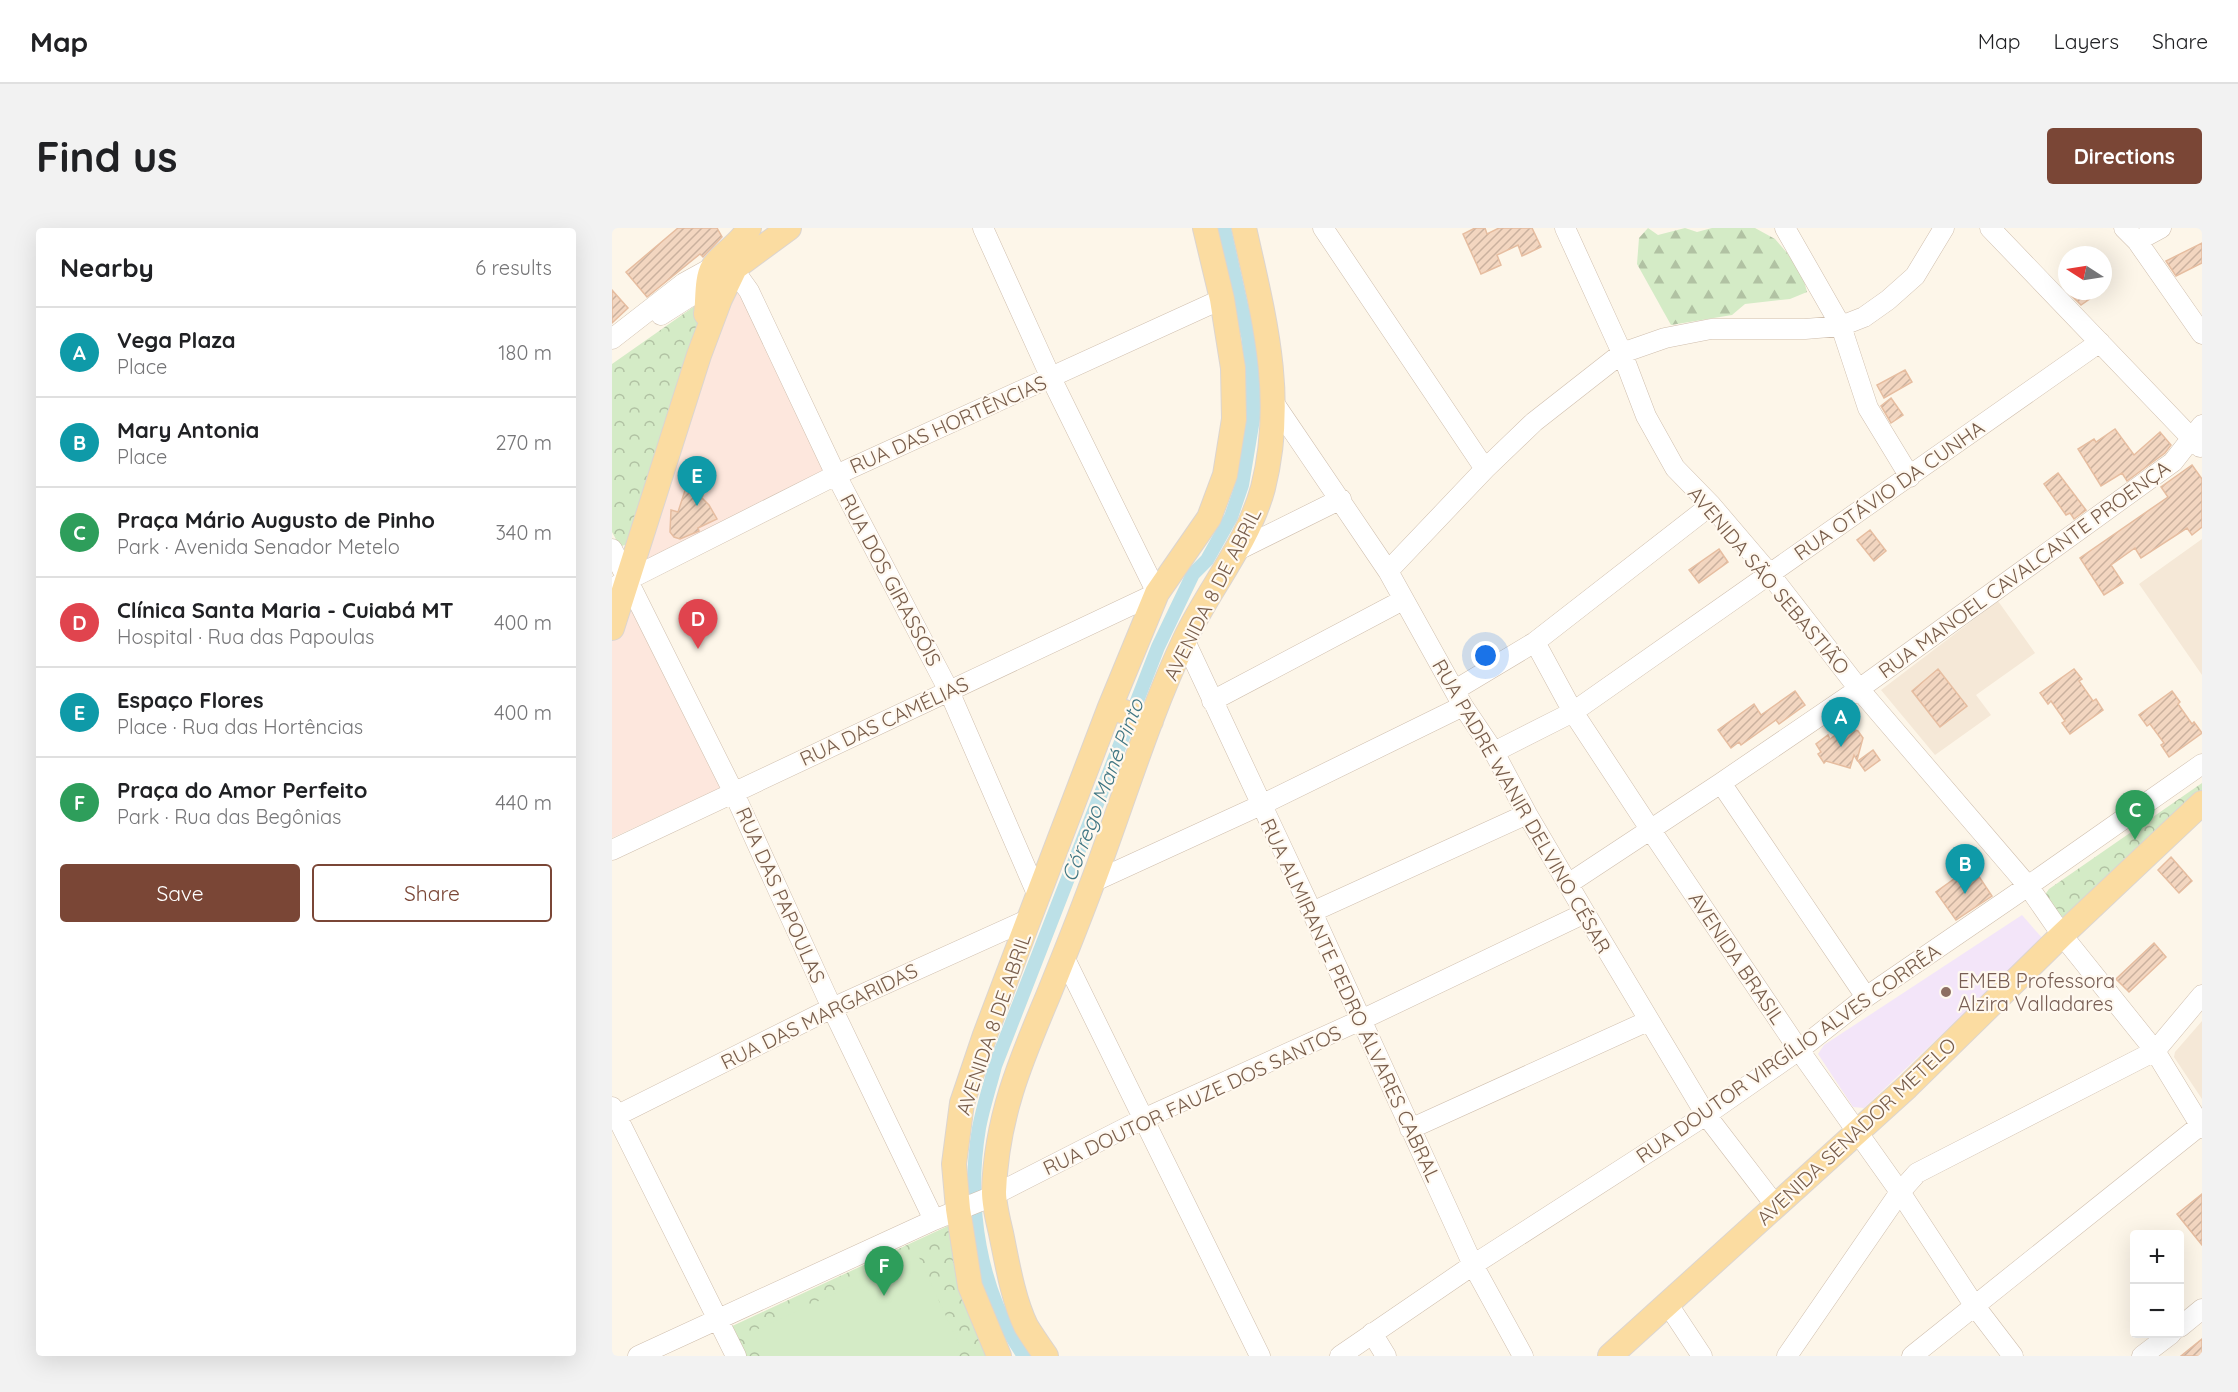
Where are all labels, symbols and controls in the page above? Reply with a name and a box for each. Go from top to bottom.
text: Map [30,24,88,59]
text: Map [1978,28,2021,54]
text: Layers [2054,28,2119,54]
text: Share [2152,28,2208,54]
button: Directions [2047,128,2202,184]
text: Find us [36,130,178,183]
north arrow [2058,246,2112,300]
text: Nearby [60,251,154,284]
text: 6 results [475,255,552,280]
text: Vega Plaza [117,326,236,354]
text: A [73,340,86,365]
text: 180 m [498,340,552,365]
text: Place [117,354,167,379]
street label: RUA DAS HORTÊNCIAS [846,369,1050,479]
street label: RUA OTÁVIO DA CUNHA [1789,415,1989,565]
text: Mary Antonia [117,416,259,444]
text: B [73,430,86,455]
text: 270 m [495,430,552,455]
text: Place [117,444,167,469]
street label: RUA MANOEL CAVALCANTE PROENÇA [1873,455,2175,683]
pin: E [678,456,716,506]
street label: AVENIDA SÃO SEBASTIÃO [1683,481,1855,679]
street label: RUA DOS GIRASSÓIS [835,490,947,670]
street label: AVENIDA 8 DE ABRIL [1158,503,1267,685]
text: Praça Mário Augusto de Pinho [117,506,435,534]
text: C [73,520,86,545]
text: 340 m [495,520,552,545]
text: Park · Avenida Senador Metelo [117,534,400,559]
text: Clínica Santa Maria - Cuiabá MT [117,596,453,624]
pin: D [678,600,718,649]
text: D [72,610,87,635]
text: 400 m [494,610,552,635]
text: Hospital · Rua das Papoulas [117,624,374,649]
your location [1471,641,1500,670]
street label: RUA PADRE WANIR DELVINO CÉSAR [1427,654,1617,958]
street label: RUA DAS CAMÉLIAS [796,671,972,771]
text: Espaço Flores [117,686,264,714]
water label: Córrego Mané Pinto [1055,694,1149,885]
pin: A [1822,698,1860,747]
text: E [74,700,85,725]
text: 400 m [494,700,552,725]
text: Place · Rua das Hortências [117,714,363,739]
text: Praça do Amor Perfeito [117,776,368,804]
text: F [74,790,85,815]
text: 440 m [495,790,552,815]
pin: C [2116,790,2155,840]
street label: RUA DAS PAPOULAS [731,803,831,987]
text: Park · Rua das Begônias [117,804,342,829]
street label: RUA ALMIRANTE PEDRO ÁLVARES CABRAL [1256,814,1447,1186]
pin: B [1946,844,1984,894]
button: Save [60,864,300,922]
button: Share [312,864,552,922]
street label: AVENIDA BRASIL [1684,887,1791,1029]
street label: AVENIDA 8 DE ABRIL [950,930,1036,1118]
street label: RUA DOUTOR VIRGÍLIO ALVES CORRÊA [1631,938,1945,1168]
street label: RUA DAS MARGARIDAS [716,957,922,1075]
place label: EMEB Professora Alzira Valladares [1958,968,2115,1016]
marker: EMEB Professora Alzira Valladares [1939,985,1953,999]
street label: RUA DOUTOR FAUZE DOS SANTOS [1039,1020,1345,1180]
street label: AVENIDA SENADOR METELO [1751,1032,1961,1230]
map controls [2130,1230,2184,1338]
button: + [2130,1230,2184,1284]
pin: F [864,1246,904,1296]
button: − [2130,1284,2184,1338]

